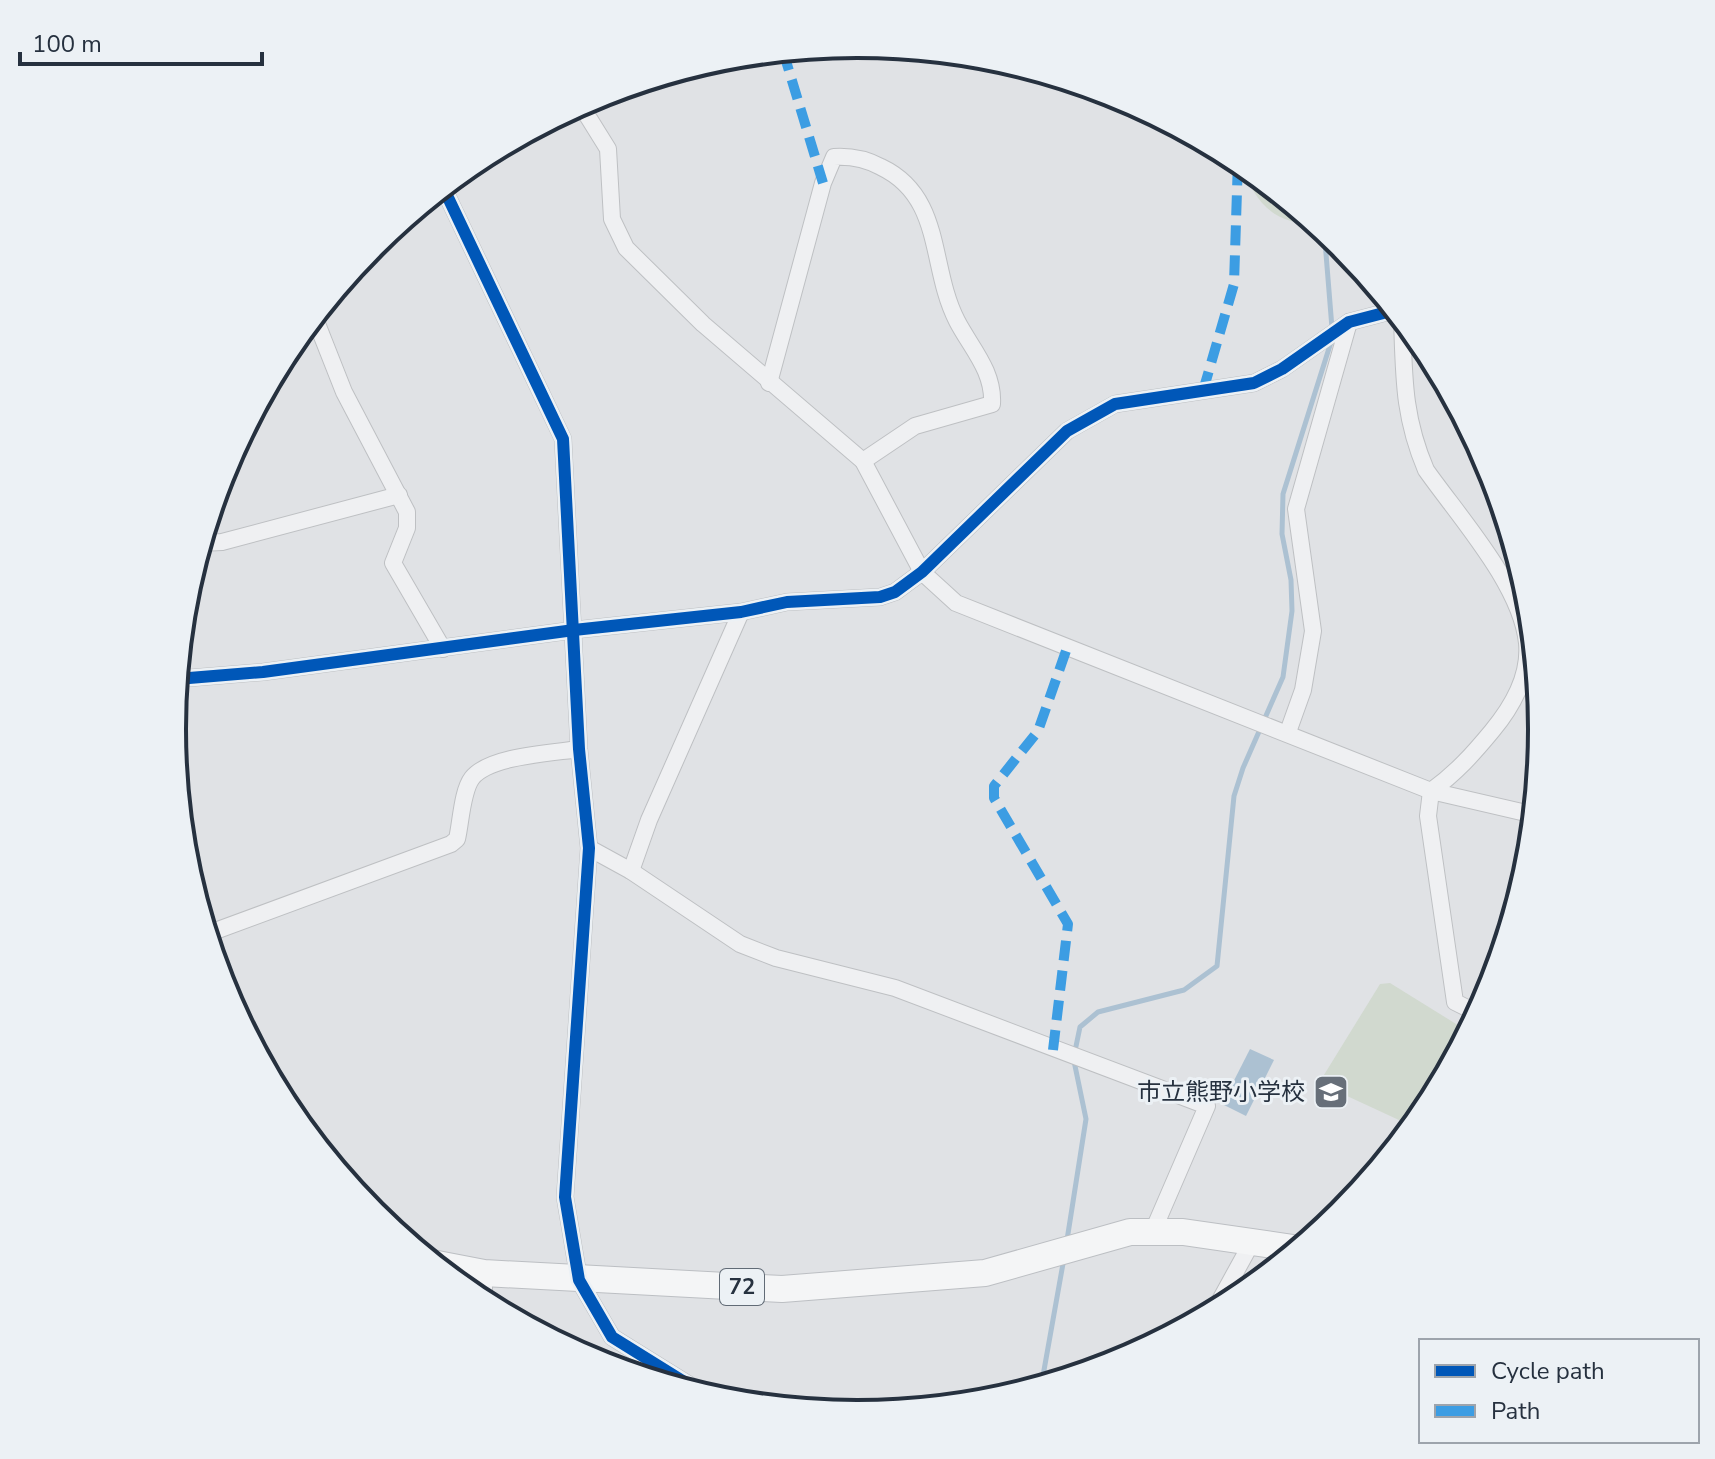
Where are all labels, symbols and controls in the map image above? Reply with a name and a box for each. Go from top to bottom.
scale bar [20,16,262,66]
text: 100 m [32,28,102,60]
school or university icon: 市立熊野小学校 [1312,1073,1350,1111]
place label: 市立熊野小学校 [1137,1076,1305,1108]
road number: 72 [720,1269,764,1305]
legend [1419,1339,1699,1443]
text: Cycle path [1491,1355,1605,1387]
text: Path [1491,1395,1540,1427]

